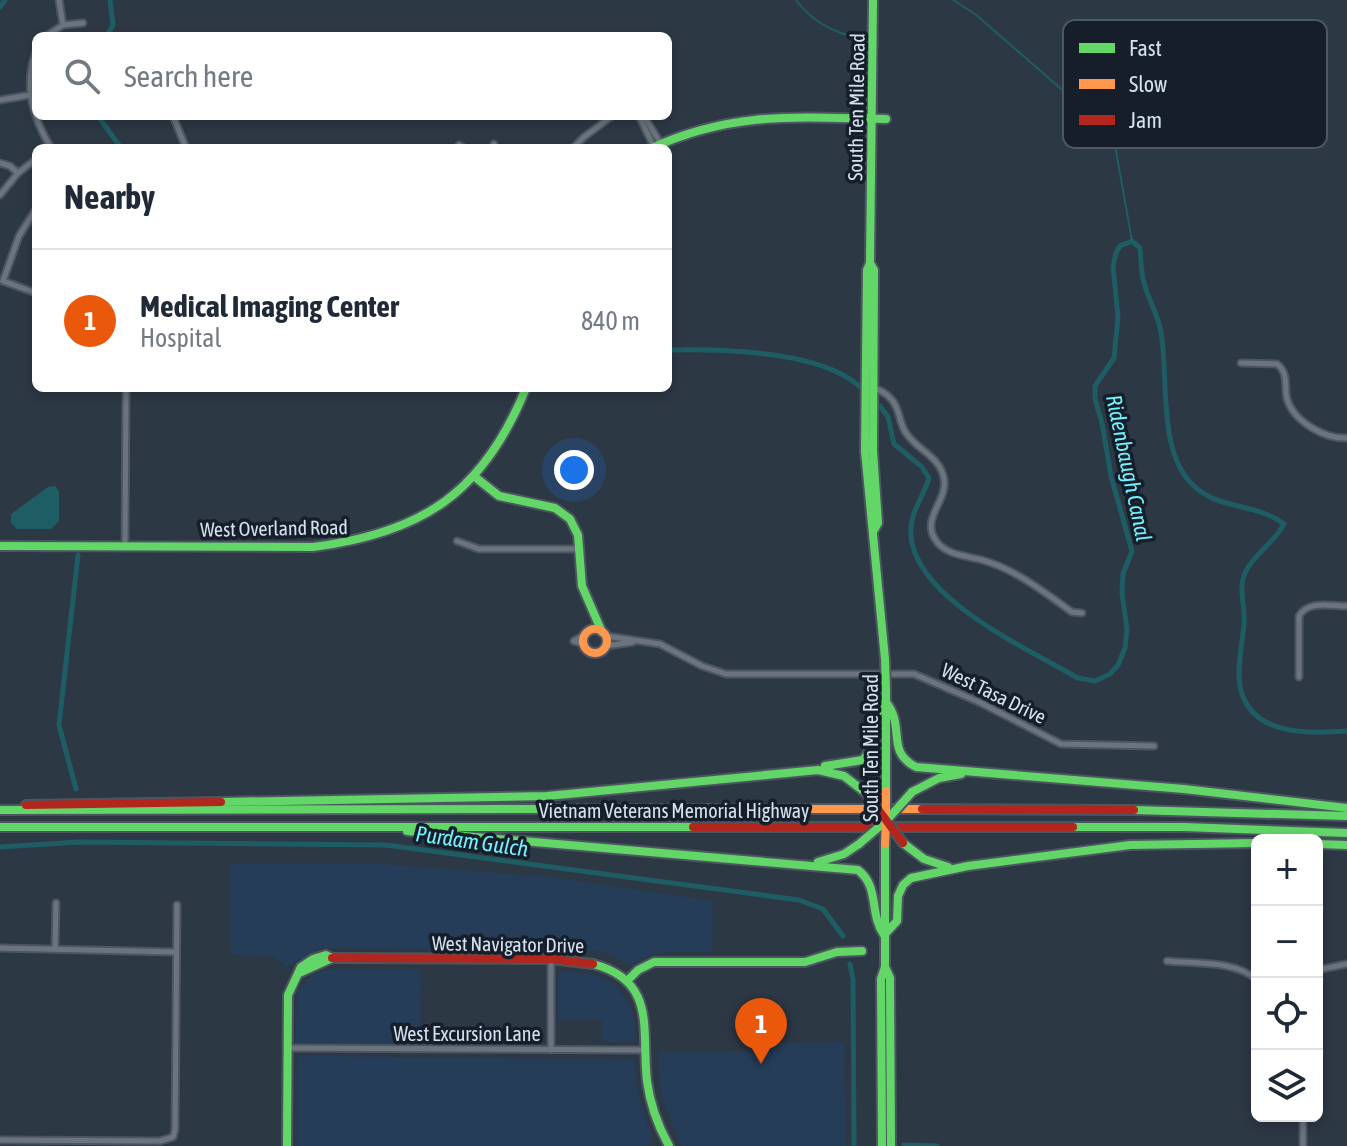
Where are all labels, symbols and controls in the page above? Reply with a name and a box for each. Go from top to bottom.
legend [1063,20,1327,148]
search box [32,32,672,120]
street label: South Ten Mile Road [843,33,869,181]
text: Fast [1129,35,1162,61]
icon: search [60,54,104,98]
text: Search here [124,59,253,93]
text: Slow [1129,71,1167,97]
text: Jam [1129,107,1162,133]
text: Nearby [64,177,155,216]
text: Medical Imaging Center [140,289,399,323]
text: 1 [84,306,96,336]
text: 840 m [581,306,640,336]
text: Hospital [140,323,221,353]
water label: Ridenbaugh Canal [1101,392,1157,544]
your location [554,450,594,490]
street label: West Overland Road [200,515,348,541]
street label: West Tasa Drive [938,658,1050,728]
street label: South Ten Mile Road [859,674,882,822]
street label: Vietnam Veterans Memorial Highway [539,799,809,822]
water label: Purdam Gulch [414,820,530,862]
map controls [1251,834,1323,1122]
button: + [1251,834,1323,906]
button: − [1251,906,1323,978]
street label: West Navigator Drive [432,931,584,957]
button: locate [1251,978,1323,1050]
pin: 1 [735,998,787,1064]
street label: West Excursion Lane [393,1022,541,1045]
button: layers [1251,1050,1323,1122]

